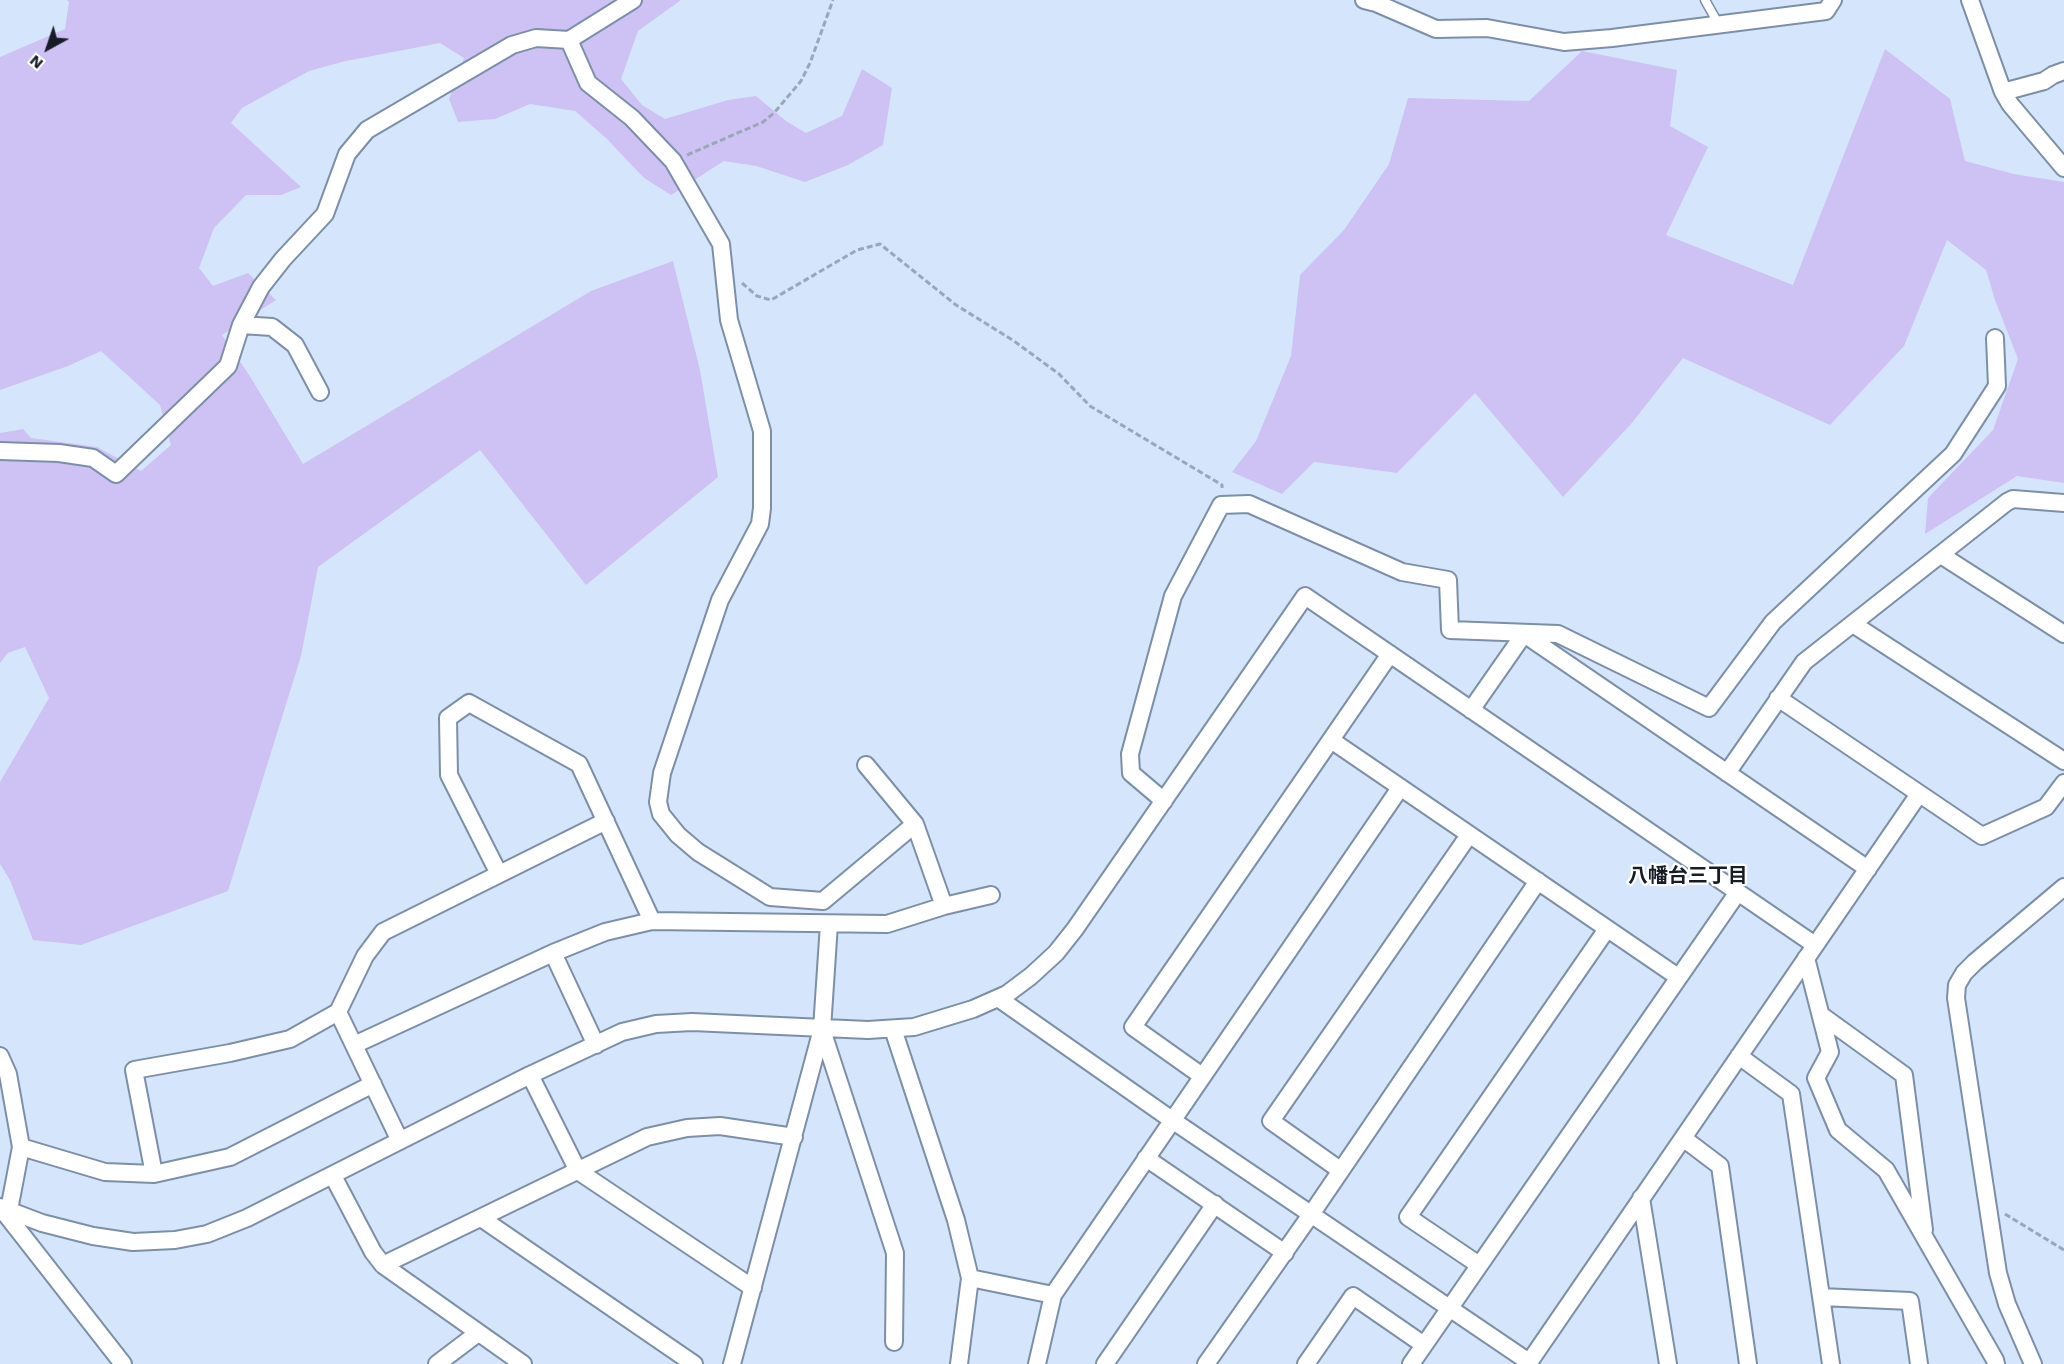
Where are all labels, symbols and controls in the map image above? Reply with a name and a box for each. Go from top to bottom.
north arrow [18,18,78,78]
text: N [25,51,47,73]
district label: 八幡台三丁目 [1628,864,1748,888]

